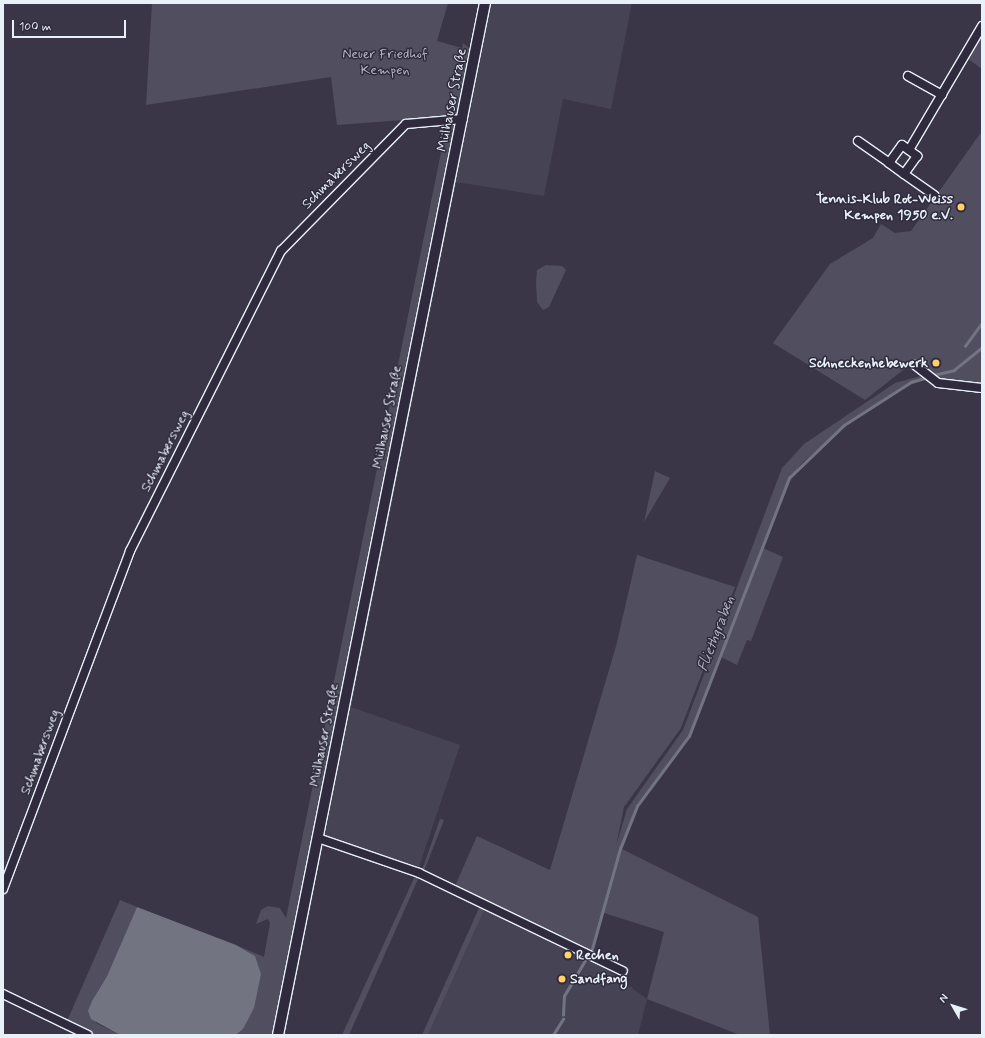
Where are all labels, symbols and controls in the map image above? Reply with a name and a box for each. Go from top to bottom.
scale bar [14,12,128,38]
text: 100 m [19,19,51,35]
park label: Neuer Friedhof Kempen [342,46,428,78]
street label: Mülhauser Straße [434,47,470,153]
street label: Schmabersweg [298,137,374,213]
place label: Tennis-Klub Rot-Weiss Kempen 1950 e.V. [816,191,953,224]
marker: Tennis-Klub Rot-Weiss Kempen 1950 e.V. [956,202,966,212]
place label: Schneckenhebewerk [809,355,928,371]
marker: Schneckenhebewerk [931,358,941,368]
street label: Mülhauser Straße [369,364,405,470]
street label: Schmabersweg [137,407,193,495]
water label: Fliethgraben [694,594,740,674]
street label: Mülhauser Straße [306,682,342,788]
street label: Schmabersweg [17,707,63,797]
place label: Rechen [576,947,619,963]
marker: Rechen [563,950,573,960]
place label: Sandfang [570,971,628,987]
marker: Sandfang [557,974,567,984]
north arrow [933,986,973,1026]
text: N [936,991,951,1006]

